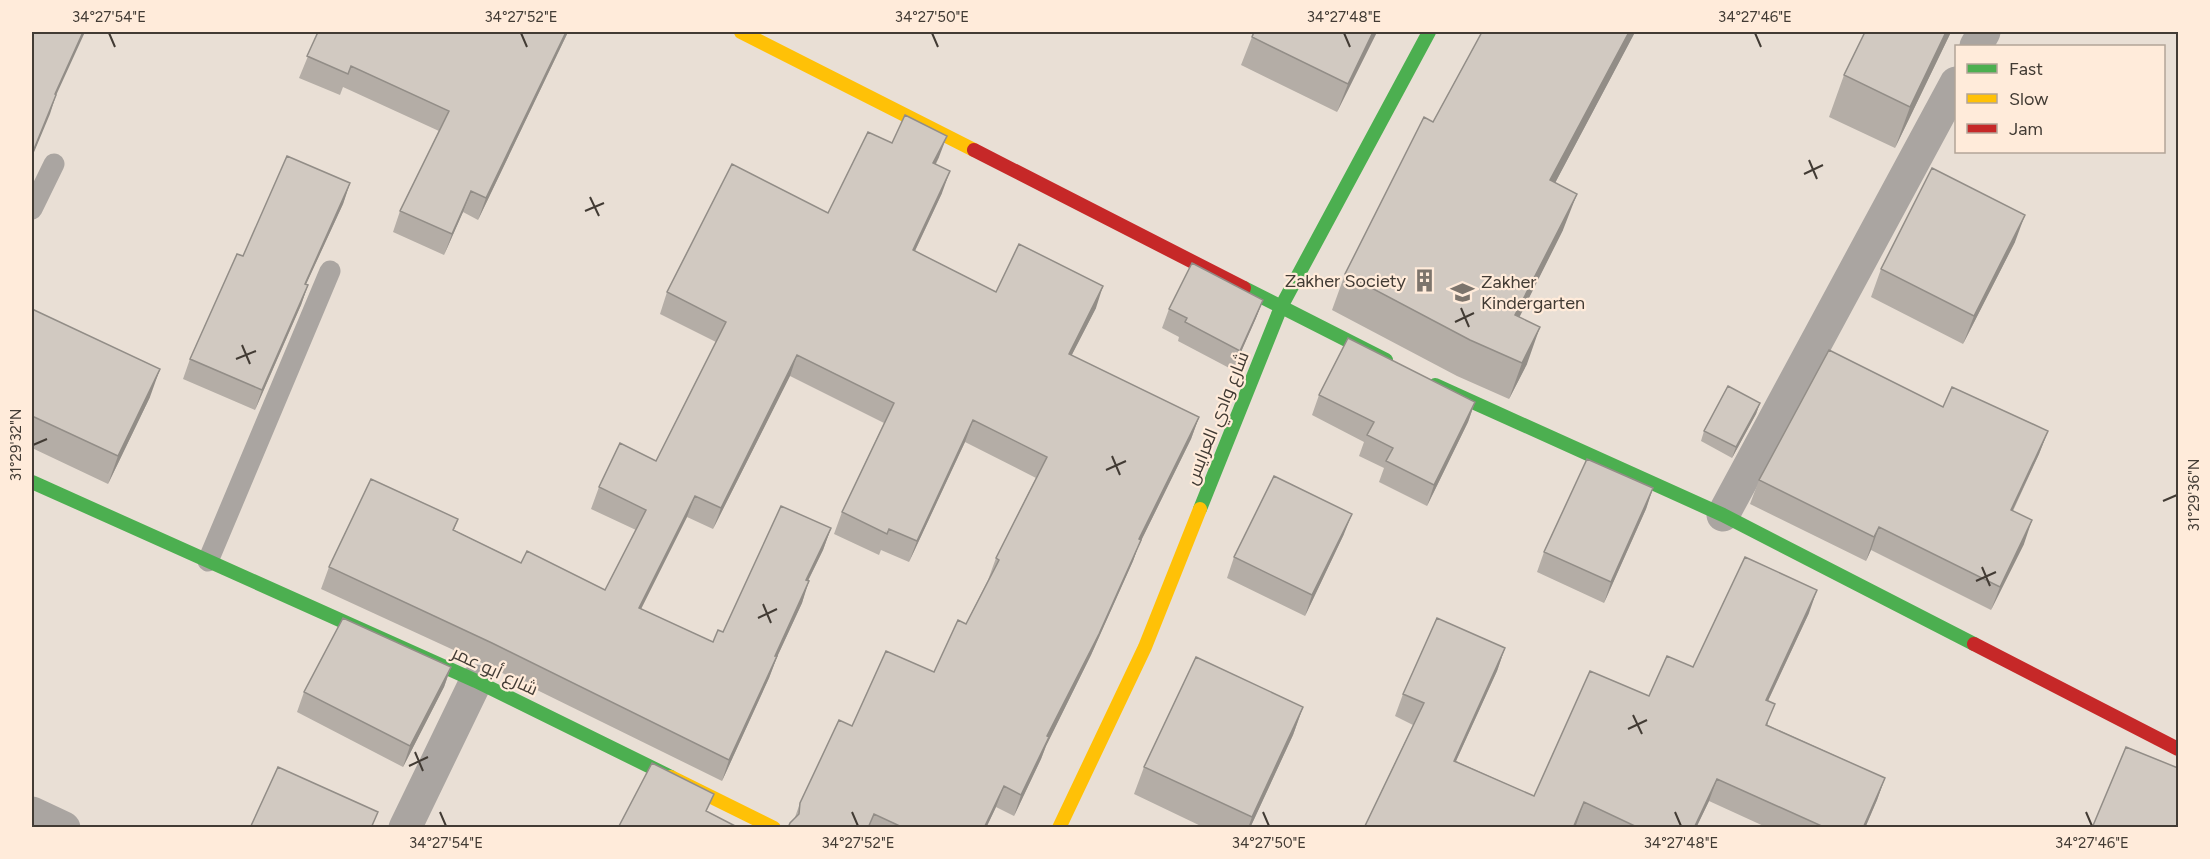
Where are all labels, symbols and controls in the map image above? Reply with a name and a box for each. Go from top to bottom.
text: 34°27'54"E [72,8,146,26]
text: 34°27'52"E [484,8,558,26]
text: 34°27'50"E [895,8,969,26]
text: 34°27'48"E [1307,8,1381,26]
text: 34°27'46"E [1718,8,1792,26]
legend [1955,45,2165,153]
text: Fast [2009,58,2043,80]
text: Slow [2009,88,2048,110]
text: Jam [2009,118,2043,140]
building icon: Zakher Society [1411,268,1437,294]
place label: Zakher Society [1285,270,1407,292]
place label: Zakher Kindergarten [1481,271,1585,314]
school or university icon: Zakher Kindergarten [1450,279,1476,305]
street label: شارع وادي العرايس [1180,348,1257,489]
text: 31°29'32"N [7,409,25,481]
text: 31°29'36"N [2185,459,2203,531]
street label: شارع أبو عمر [447,641,541,701]
text: 34°27'54"E [409,834,483,852]
text: 34°27'52"E [821,834,895,852]
text: 34°27'50"E [1232,834,1306,852]
text: 34°27'48"E [1644,834,1718,852]
text: 34°27'46"E [2055,834,2129,852]

